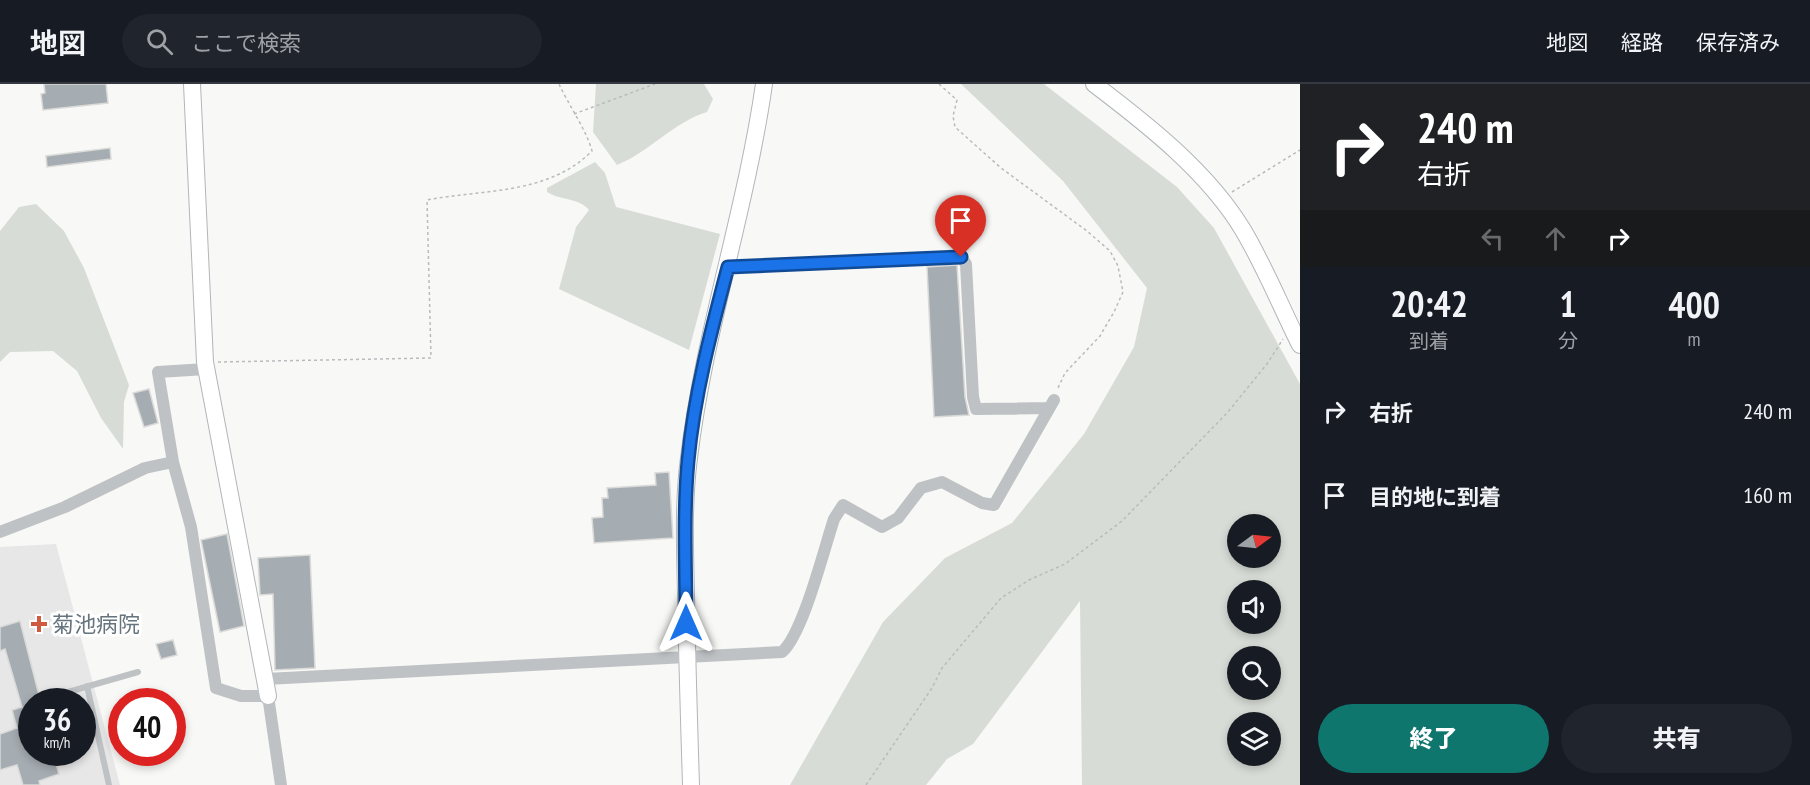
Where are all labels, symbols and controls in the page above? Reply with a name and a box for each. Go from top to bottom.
search box [122,14,542,68]
text: 地図 [30,24,86,61]
icon: search [143,25,176,58]
text: ここで検索 [191,29,301,57]
text: 地図 [1546,29,1588,56]
text: 経路 [1621,29,1663,56]
text: 保存済み [1696,29,1780,56]
text: 240 m [1417,100,1514,155]
icon: right [1318,108,1396,186]
text: 右折 [1417,157,1471,191]
pin [935,195,986,257]
icon: arrive [944,204,977,237]
icon: left [1476,222,1509,255]
icon: ahead [1539,222,1572,255]
icon: right [1602,222,1635,255]
text: 20:42 [1390,280,1468,327]
text: 1 [1560,280,1577,327]
text: 400 [1668,281,1720,328]
text: m [1688,326,1701,352]
text: 到着 [1409,328,1449,354]
text: 分 [1558,328,1578,354]
icon: right [1318,395,1351,428]
text: 240 m [1743,397,1792,425]
text: 右折 [1369,399,1413,427]
icon: arrive [1318,479,1351,512]
text: 160 m [1743,481,1792,509]
text: 目的地に到着 [1369,483,1501,511]
north arrow [1227,514,1281,568]
map controls [1227,514,1281,766]
button: sound [1227,580,1281,634]
position arrow [654,591,718,655]
place label: 菊池病院 [52,610,140,638]
marker: 菊池病院 [30,615,48,633]
button: search [1227,646,1281,700]
speed limit sign: 40 [108,688,186,766]
text: 36 [43,700,71,739]
button: 終了 [1318,704,1549,773]
button: 共有 [1561,704,1792,773]
button: layers [1227,712,1281,766]
text: km/h [44,733,70,752]

